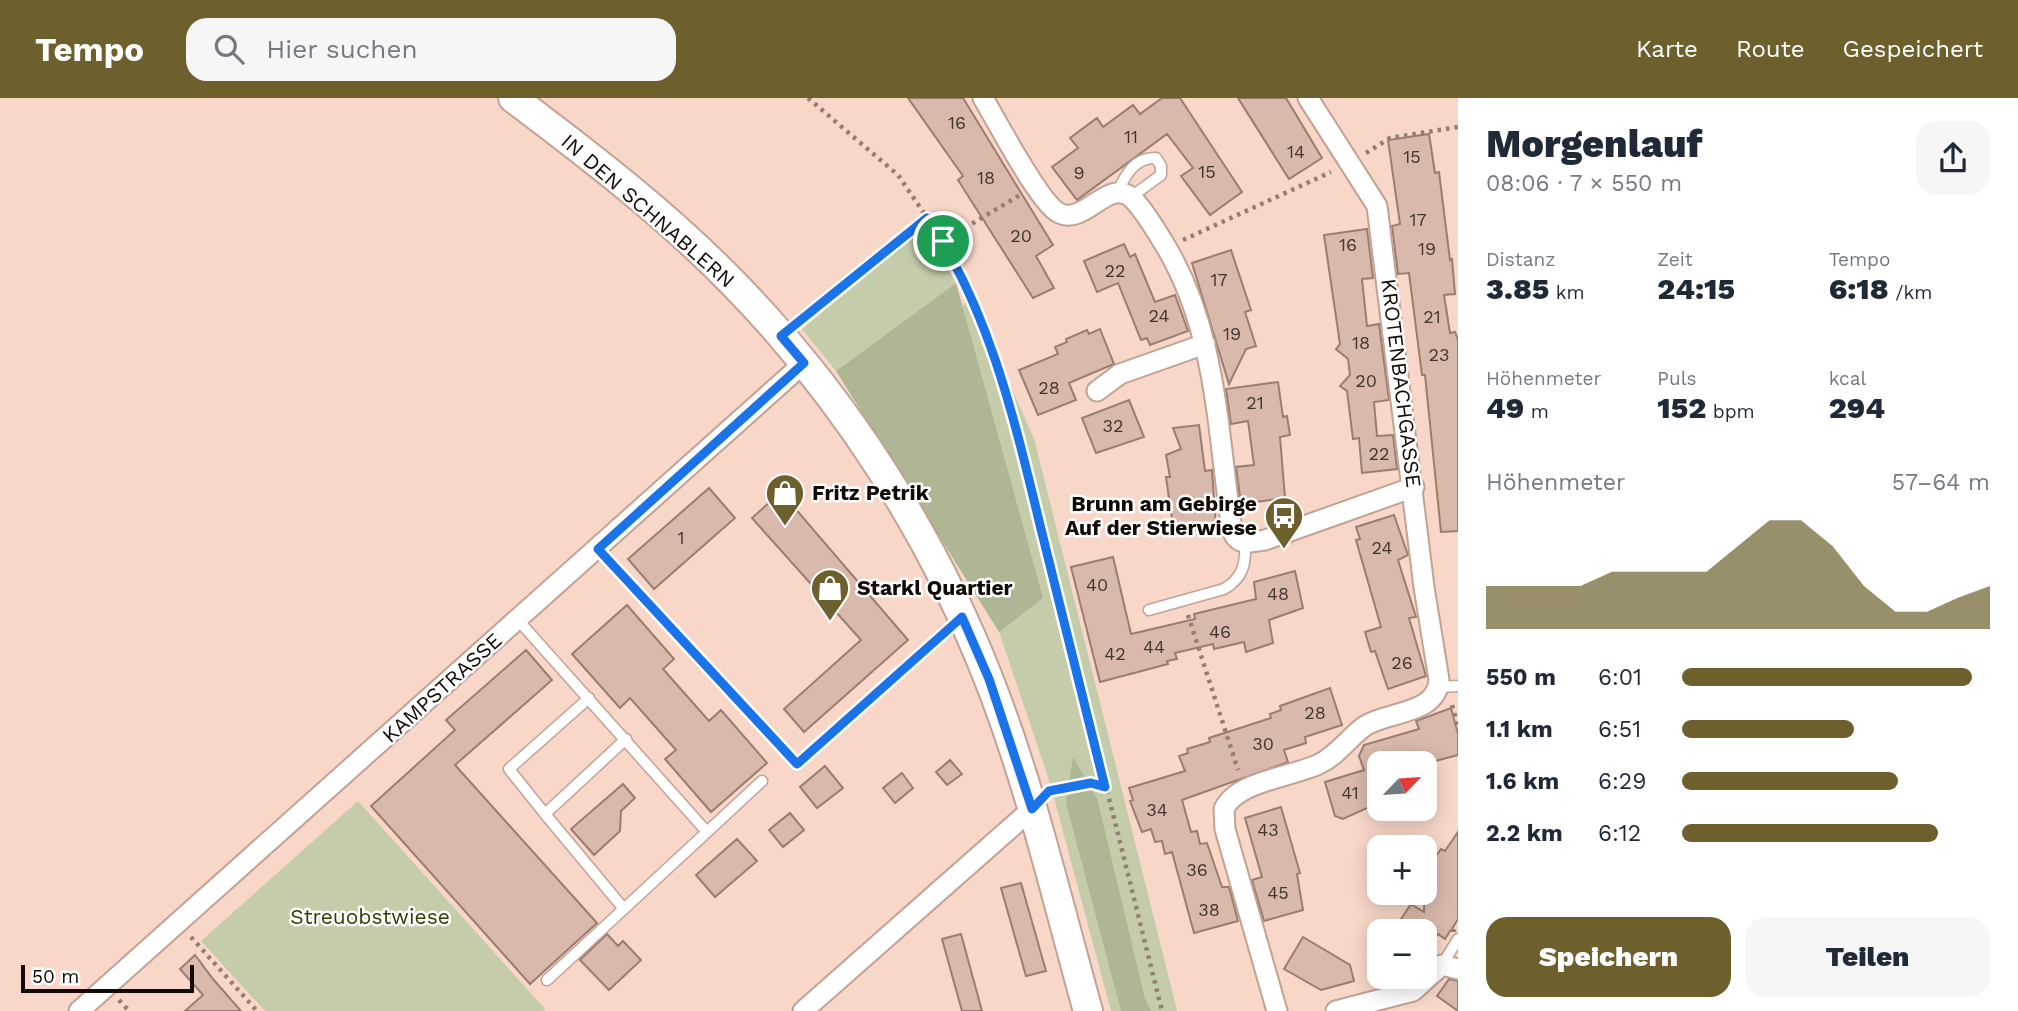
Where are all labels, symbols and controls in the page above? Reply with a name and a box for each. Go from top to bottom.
search box [186,18,676,81]
text: Tempo [35,30,144,69]
icon: search [210,30,248,68]
text: Hier suchen [266,34,418,64]
text: Karte [1636,35,1698,63]
text: Route [1736,35,1805,63]
text: Gespeichert [1843,35,1983,63]
house number: 16 [948,112,966,133]
button: share [1916,121,1990,195]
text: Morgenlauf [1486,122,1703,166]
house number: 11 [1124,126,1138,147]
street label: IN DEN SCHNABLERN [557,129,740,293]
house number: 14 [1287,141,1305,162]
house number: 15 [1403,146,1421,167]
house number: 15 [1198,161,1216,182]
house number: 9 [1073,162,1085,183]
house number: 18 [977,167,995,188]
text: 08:06 · 7 × 550 m [1486,170,1682,197]
house number: 17 [1409,209,1427,230]
pin [913,211,973,271]
icon: arrive [924,222,962,260]
house number: 20 [1010,225,1032,246]
house number: 16 [1339,234,1357,255]
house number: 19 [1418,238,1436,259]
text: Distanz [1486,248,1555,271]
text: Zeit [1657,248,1693,271]
text: Tempo [1829,248,1890,271]
house number: 22 [1105,260,1126,281]
house number: 17 [1210,269,1228,290]
text: 3.85 [1486,271,1549,306]
text: 24:15 [1657,271,1735,306]
text: 6:18 [1829,271,1889,306]
street label: KROTENBACHGASSE [1376,277,1427,489]
text: km [1549,281,1585,304]
text: /km [1889,281,1932,304]
house number: 24 [1149,305,1169,326]
house number: 21 [1423,306,1441,327]
house number: 19 [1223,323,1241,344]
house number: 18 [1352,332,1370,353]
house number: 23 [1429,344,1450,365]
text: Höhenmeter [1486,367,1601,390]
text: Puls [1657,367,1696,390]
text: kcal [1829,367,1866,390]
house number: 20 [1355,370,1377,391]
house number: 28 [1038,377,1060,398]
text: 49 [1486,390,1524,425]
text: 152 [1657,390,1706,425]
text: 294 [1829,390,1885,425]
house number: 21 [1246,392,1264,413]
text: m [1524,400,1549,423]
text: bpm [1706,400,1755,423]
house number: 32 [1103,415,1124,436]
house number: 22 [1369,443,1390,464]
text: Höhenmeter [1486,469,1625,496]
text: 57–64 m [1892,469,1990,496]
shop icon: Fritz Petrik [764,472,806,527]
place label: Fritz Petrik [812,480,930,505]
place label: Brunn am Gebirge Auf der Stierwiese [1065,491,1257,540]
bus stop icon: Brunn am Gebirge Auf der Stierwiese [1263,495,1305,550]
house number: 1 [677,527,685,548]
house number: 24 [1372,537,1392,558]
shop icon: Starkl Quartier [809,567,851,622]
house number: 40 [1086,574,1108,595]
place label: Starkl Quartier [857,575,1013,600]
house number: 48 [1267,583,1289,604]
house number: 46 [1209,621,1231,642]
street label: KAMPSTRASSE [377,628,506,748]
house number: 44 [1143,636,1165,657]
house number: 42 [1104,643,1126,664]
house number: 26 [1391,652,1413,673]
text: 550 m [1486,664,1556,691]
text: 6:01 [1598,664,1642,691]
house number: 28 [1304,702,1326,723]
text: 1.1 km [1486,716,1553,743]
text: 6:51 [1598,716,1641,743]
house number: 30 [1252,733,1274,754]
north arrow [1367,751,1437,821]
map controls [1367,751,1437,989]
text: 1.6 km [1486,768,1559,795]
text: 6:29 [1598,768,1646,795]
house number: 41 [1341,782,1359,803]
house number: 34 [1146,799,1168,820]
house number: 43 [1257,819,1279,840]
text: 2.2 km [1486,820,1563,847]
text: 6:12 [1598,820,1641,847]
button: + [1367,835,1437,905]
house number: 36 [1186,859,1208,880]
house number: 45 [1267,882,1289,903]
house number: 38 [1198,899,1220,920]
park label: Streuobstwiese [290,904,450,929]
button: Speichern [1486,917,1731,997]
button: Teilen [1745,917,1990,997]
button: − [1367,919,1437,989]
scale bar [21,962,194,994]
text: 50 m [32,965,79,988]

